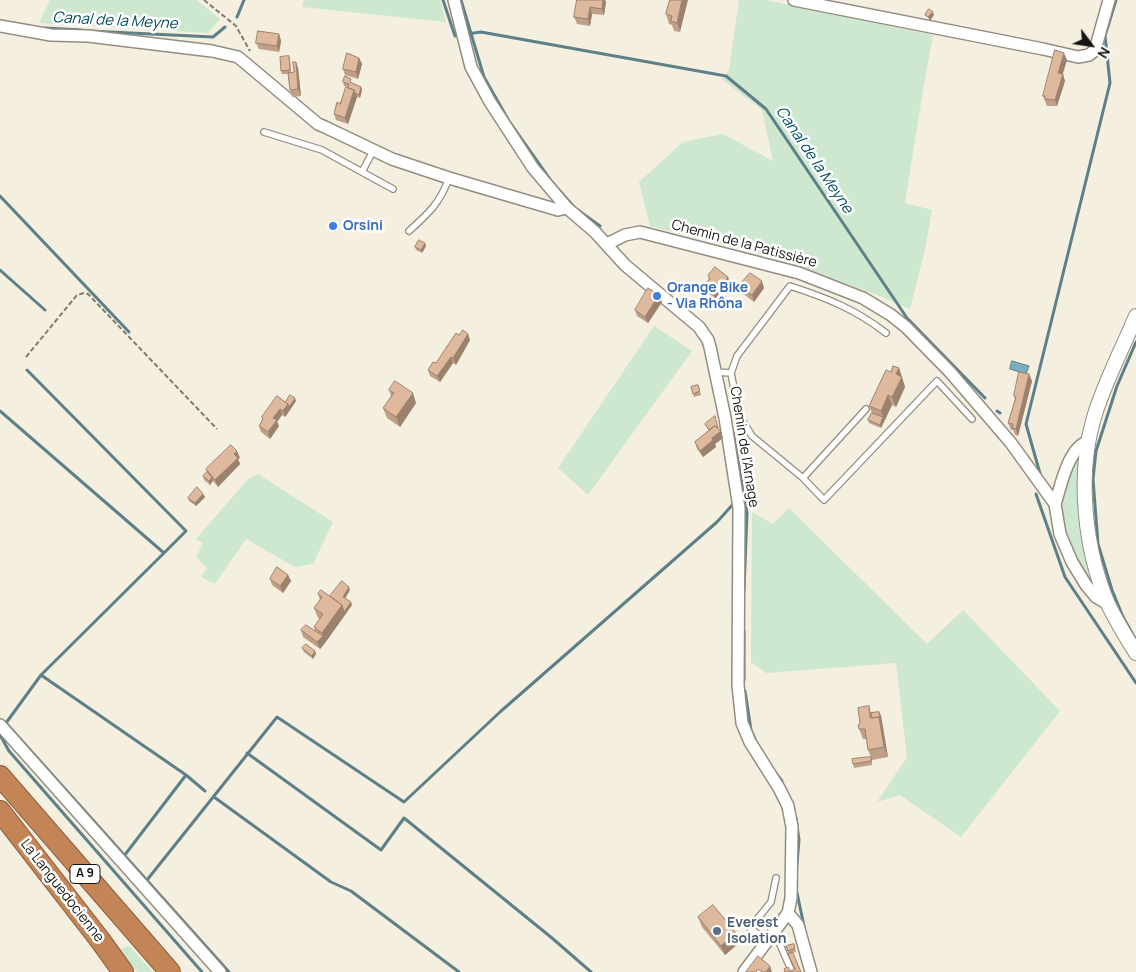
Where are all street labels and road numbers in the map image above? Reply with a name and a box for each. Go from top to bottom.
street label: Chemin de la Patissière [670,217,818,271]
street label: Chemin de l'Arnage [726,385,762,509]
street label: La Languedocienne [17,836,107,946]
road number: A 9 [70,864,100,884]

